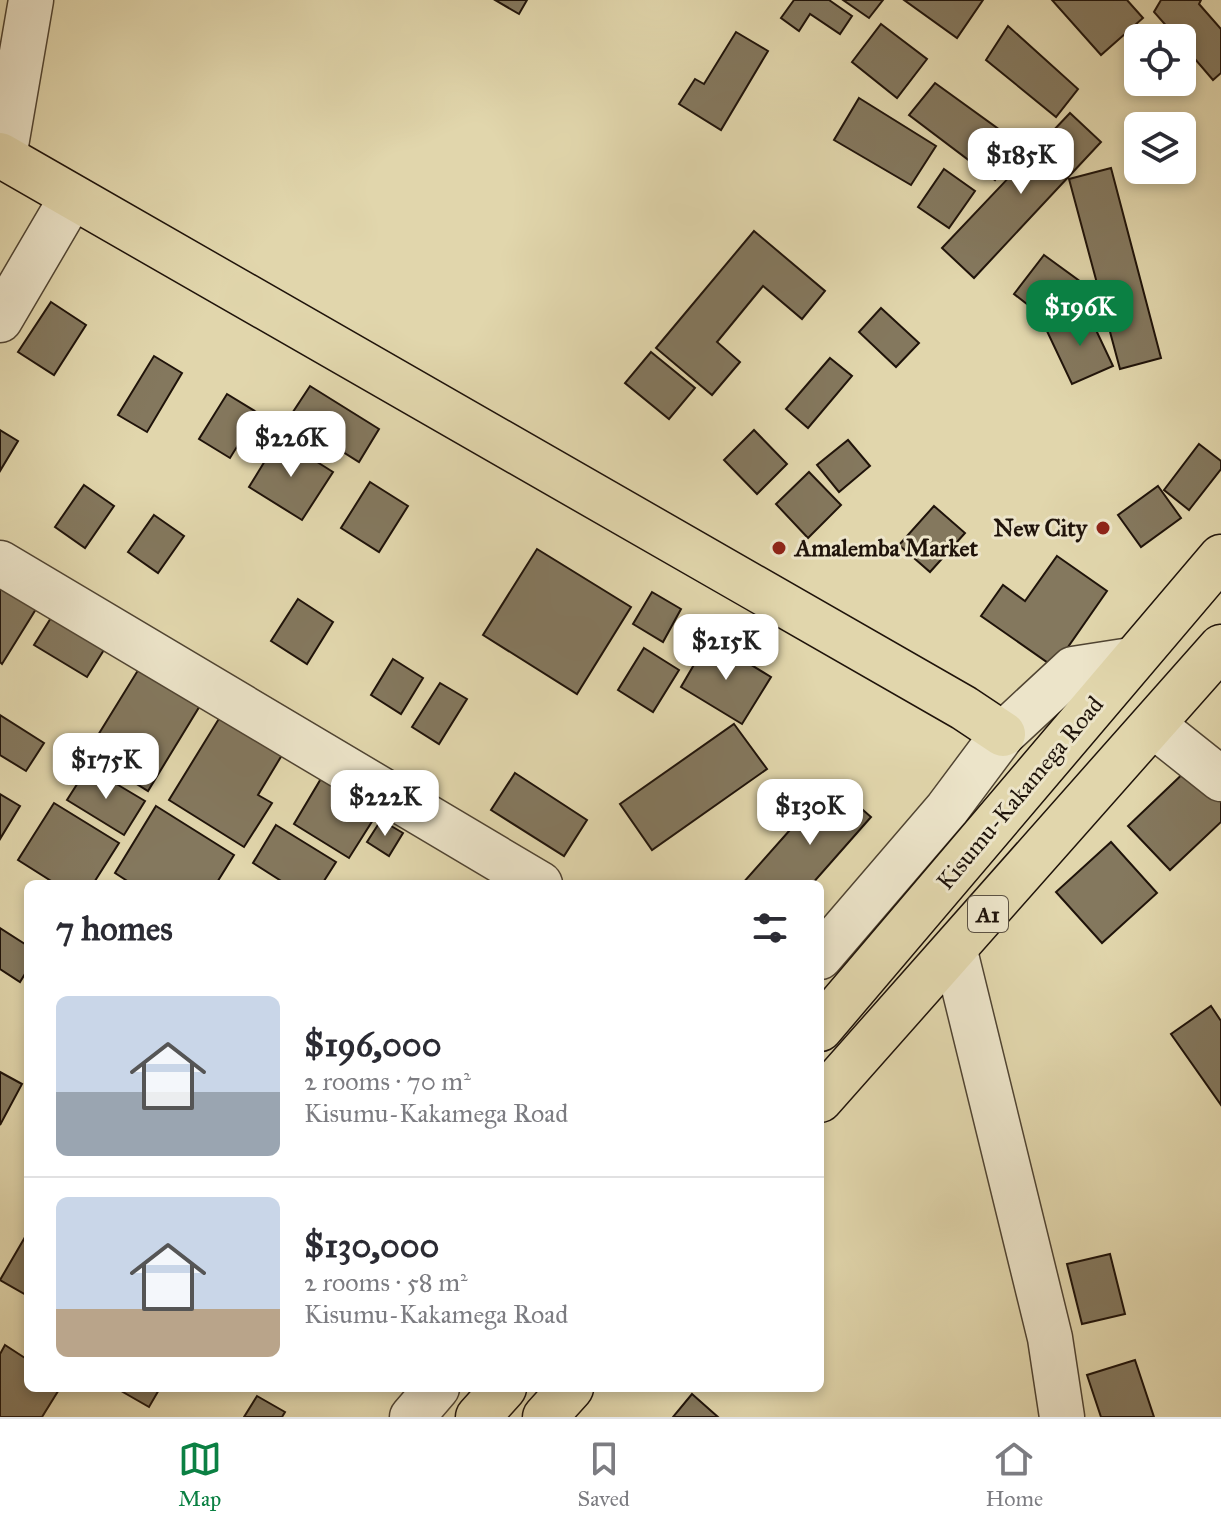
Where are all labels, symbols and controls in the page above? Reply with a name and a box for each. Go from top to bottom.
map controls [1124,24,1196,184]
button: locate [1124,24,1196,96]
button: layers [1124,112,1196,184]
pin: $185K [965,128,1077,196]
text: $185K [986,138,1056,170]
pin: $196K [1024,280,1136,348]
text: $196K [1044,290,1116,322]
pin: $226K [235,411,347,479]
text: $226K [255,421,327,453]
place label: New City [994,513,1089,543]
marker: New City [1094,519,1112,537]
place label: Amalemba Market [793,533,979,563]
marker: Amalemba Market [770,539,788,557]
pin: $215K [670,614,782,682]
text: $215K [691,624,761,656]
street label: Kisumu-Kakamega Road [930,690,1110,896]
pin: $175K [50,733,162,801]
text: $175K [71,743,141,775]
pin: $222K [329,770,441,838]
pin: $130K [754,779,866,847]
text: $222K [349,780,421,812]
text: $130K [775,789,845,821]
road number: A1 [968,896,1008,932]
icon: filters [748,906,792,950]
text: 7 homes [56,908,173,949]
text: $196,000 [304,1024,441,1065]
icon: home [120,1028,216,1124]
text: 2 rooms · 70 m² [304,1065,471,1097]
text: Kisumu-Kakamega Road [304,1097,568,1129]
text: $130,000 [304,1225,439,1266]
icon: home [120,1229,216,1325]
text: 2 rooms · 58 m² [304,1266,468,1298]
text: Kisumu-Kakamega Road [304,1298,568,1330]
tab: Map [178,1437,222,1512]
tab: Saved [578,1437,630,1512]
tab: Home [986,1437,1043,1512]

